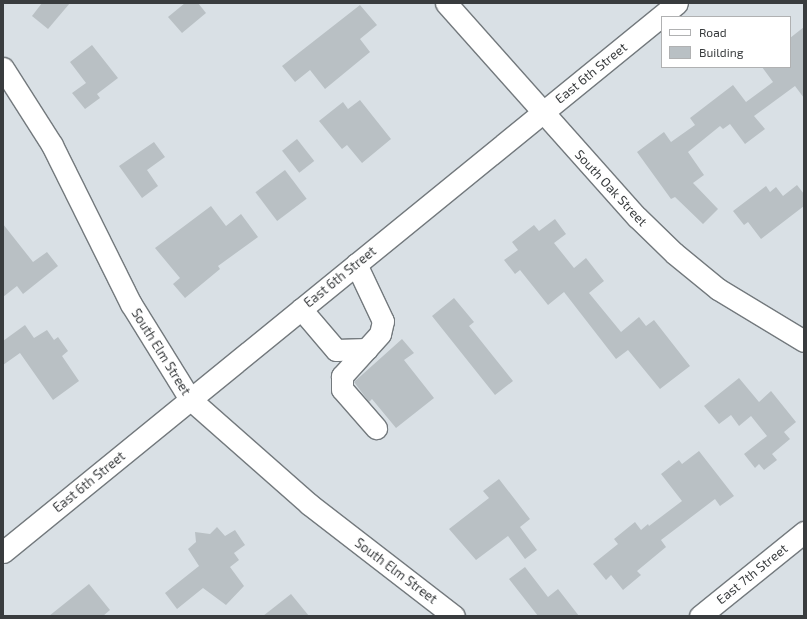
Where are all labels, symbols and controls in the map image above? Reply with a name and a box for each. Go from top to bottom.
legend [661,16,791,68]
text: Road [699,25,727,39]
street label: East 6th Street [552,39,630,107]
text: Building [699,45,743,59]
street label: South Oak Street [572,146,650,230]
street label: East 6th Street [301,243,379,311]
street label: South Elm Street [128,306,194,398]
street label: East 6th Street [50,448,128,516]
street label: South Elm Street [352,535,440,607]
street label: East 7th Street [713,541,791,607]

